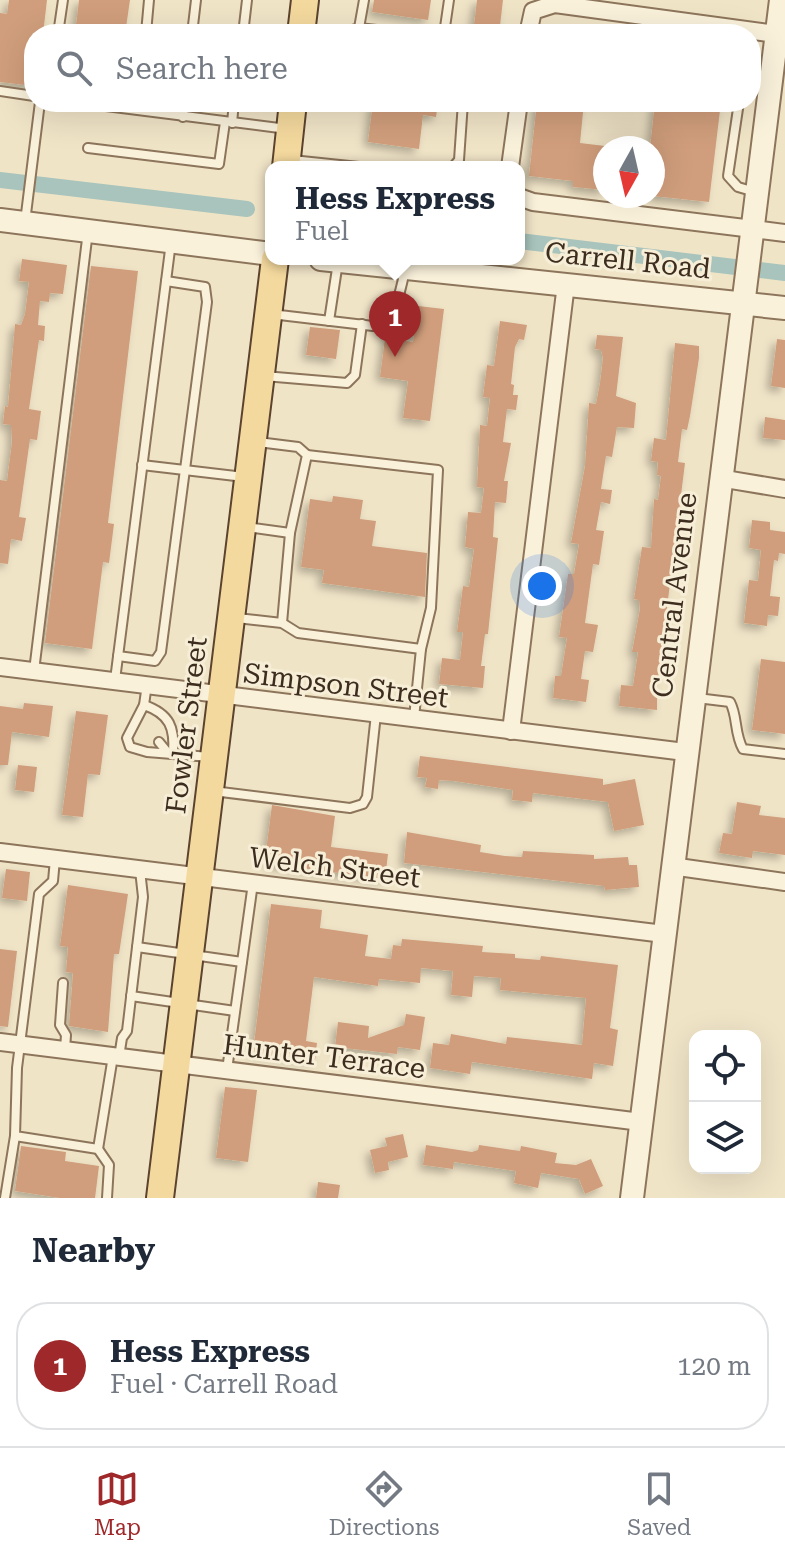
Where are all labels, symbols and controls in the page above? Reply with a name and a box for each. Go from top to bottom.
search box [24,24,761,112]
icon: search [52,46,96,90]
text: Search here [116,51,288,86]
north arrow [593,136,665,208]
popup [265,161,525,265]
text: Hess Express [295,181,495,216]
text: Fuel [295,216,349,246]
street label: Carrell Road [544,235,712,286]
pin: 1 [369,291,421,357]
street label: Central Avenue [646,491,703,700]
your location [522,566,562,606]
street label: Fowler Street [159,635,214,816]
street label: Simpson Street [242,657,450,714]
street label: Welch Street [248,841,422,894]
street label: Hunter Terrace [221,1028,427,1085]
map controls [689,1030,761,1174]
button: locate [689,1030,761,1102]
button: layers [689,1102,761,1174]
text: Nearby [32,1230,155,1270]
text: Hess Express [110,1334,310,1369]
text: 1 [53,1351,67,1381]
text: 120 m [677,1351,751,1381]
text: Fuel · Carrell Road [110,1369,338,1399]
tab: Map [94,1467,141,1540]
tab: Directions [329,1467,440,1540]
tab: Saved [627,1467,691,1540]

